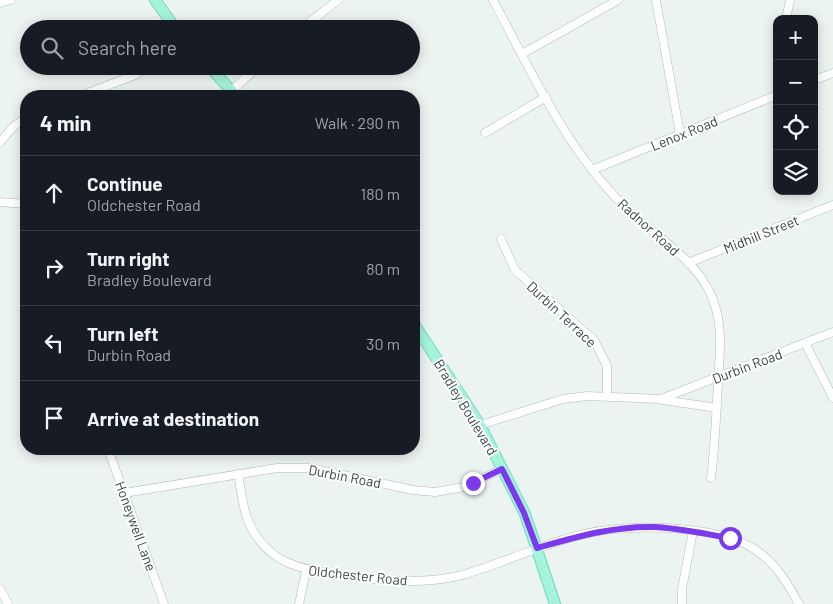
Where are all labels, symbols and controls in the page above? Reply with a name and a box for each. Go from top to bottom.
map controls [773,15,818,195]
button: + [773,15,818,60]
search box [20,20,420,75]
icon: search [38,34,66,62]
text: Search here [78,36,177,59]
button: − [773,60,818,105]
button: locate [773,105,818,150]
text: 4 min [40,110,91,135]
street label: Lenox Road [648,112,720,154]
text: Walk · 290 m [315,113,400,132]
button: layers [773,150,818,195]
text: Continue [87,172,163,195]
icon: ahead [40,179,68,207]
text: 180 m [361,184,400,203]
text: Oldchester Road [87,195,201,214]
street label: Radnor Road [615,195,683,259]
street label: Midhill Street [721,211,801,257]
text: Turn right [87,247,169,270]
icon: right [40,254,68,282]
text: 80 m [366,259,400,278]
text: Bradley Boulevard [87,270,212,289]
street label: Durbin Terrace [524,277,600,351]
text: Turn left [87,322,158,345]
icon: left [40,329,68,357]
text: 30 m [366,334,400,353]
text: Durbin Road [87,345,171,364]
street label: Durbin Road [710,345,784,387]
street label: Bradley Boulevard [431,356,501,458]
icon: arrive [40,404,68,432]
text: Arrive at destination [87,407,259,430]
street label: Durbin Road [307,461,383,491]
route end [462,472,485,495]
street label: Honeywell Lane [112,479,160,573]
route start [719,527,742,550]
street label: Oldchester Road [308,561,408,589]

